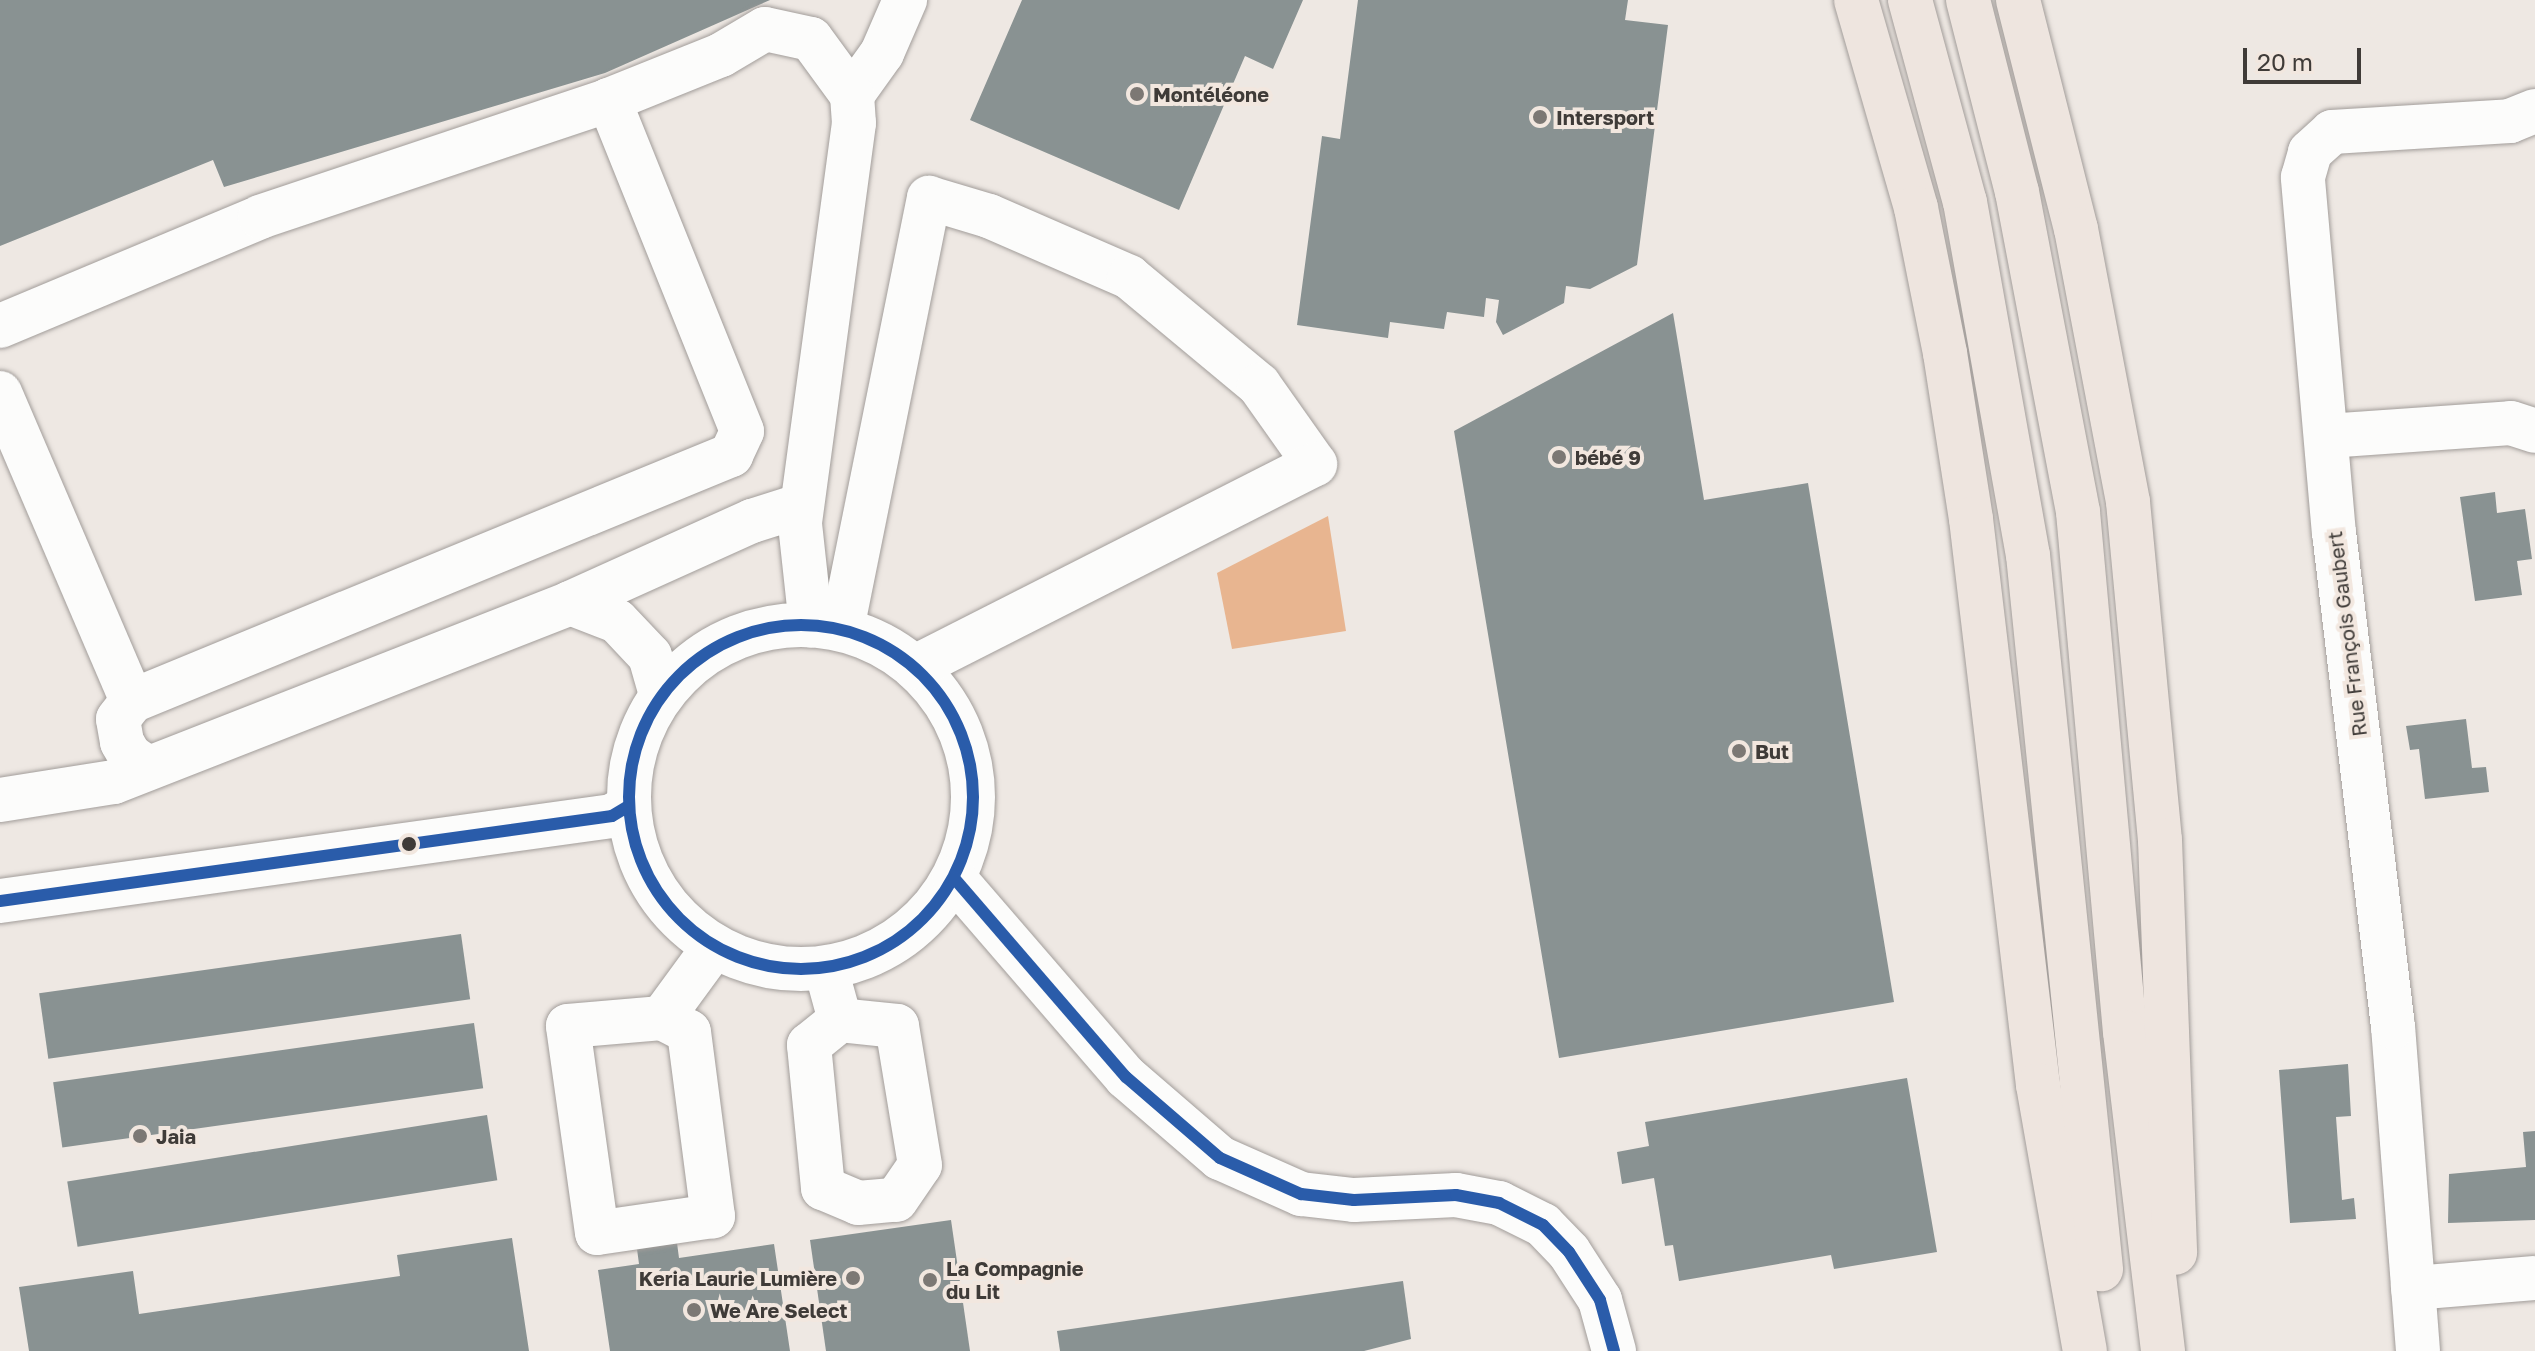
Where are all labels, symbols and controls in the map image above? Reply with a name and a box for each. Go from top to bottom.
scale bar [2247,32,2365,82]
text: 20 m [2257,47,2313,76]
place label: Montéléone [1153,82,1269,106]
marker: Montéléone [1128,85,1146,103]
place label: Intersport [1556,105,1654,129]
marker: Intersport [1531,108,1549,126]
place label: bébé 9 [1575,445,1641,469]
marker: bébé 9 [1550,448,1568,466]
street label: Rue François Gaubert [2323,530,2371,738]
place label: But [1755,739,1789,763]
marker: But [1730,742,1748,760]
unlabelled marker [401,836,417,852]
place label: Jaia [156,1124,196,1148]
marker: Jaia [131,1127,149,1145]
place label: La Compagnie du Lit [946,1256,1083,1303]
place label: Keria Laurie Lumière [639,1266,837,1290]
marker: Keria Laurie Lumière [844,1269,862,1287]
marker: La Compagnie du Lit [921,1271,939,1289]
place label: We Are Select [710,1298,847,1322]
marker: We Are Select [685,1301,703,1319]

